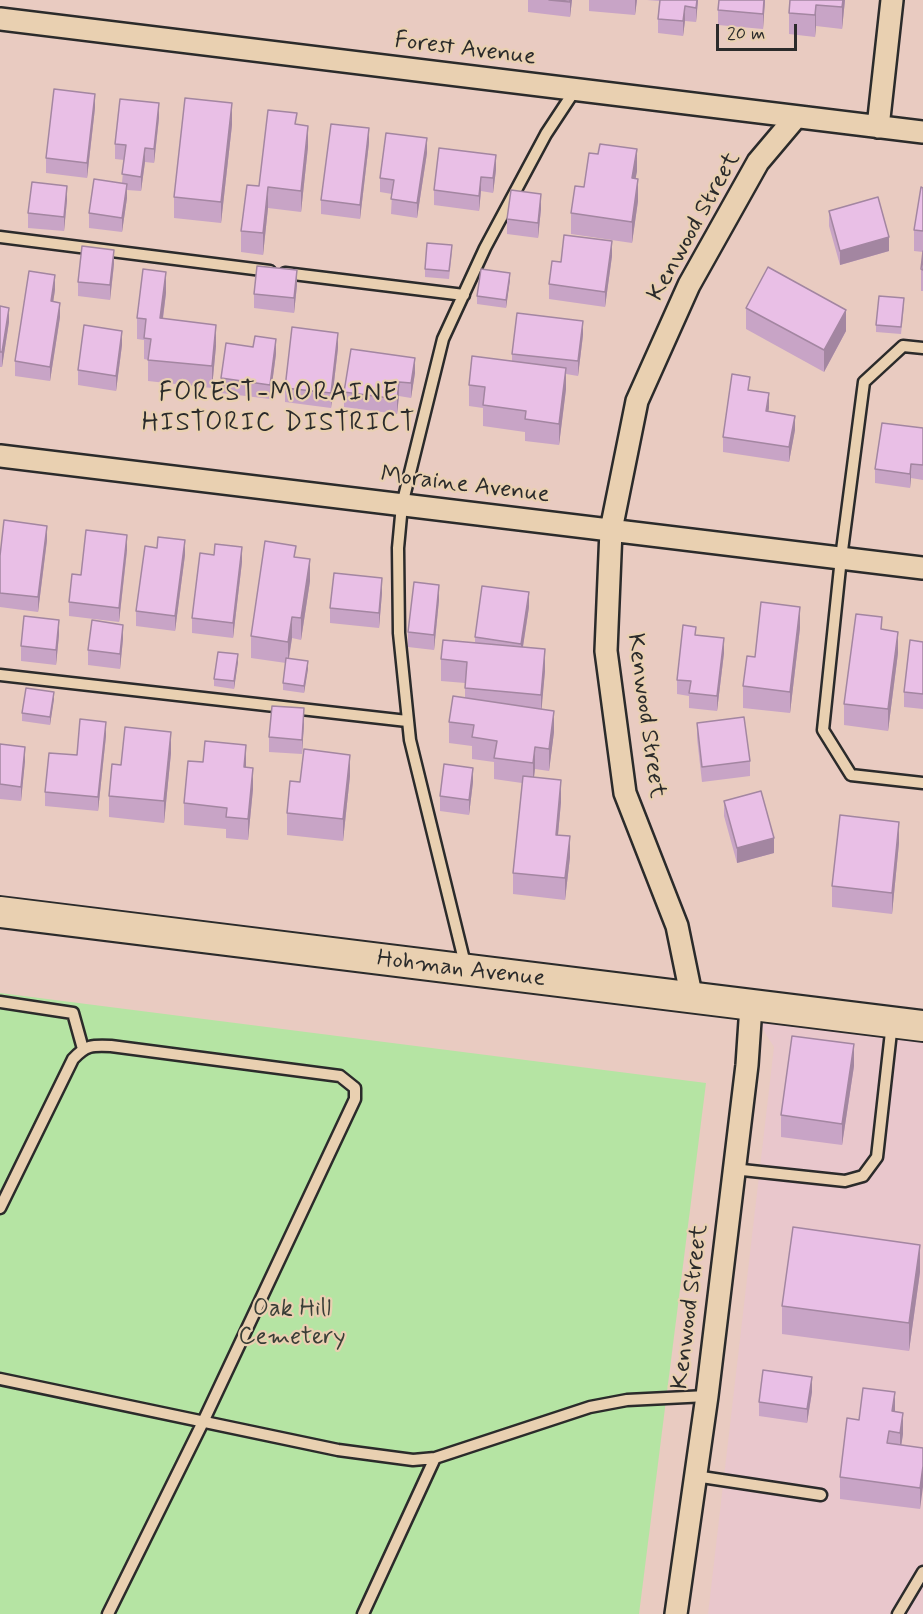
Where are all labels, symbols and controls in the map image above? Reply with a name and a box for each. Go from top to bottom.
scale bar [719,12,800,50]
text: 20 m [727,22,765,46]
street label: Forest Avenue [393,27,537,73]
street label: Kenwood Street [642,148,748,306]
district label: FOREST-MORAINE HISTORIC DISTRICT [144,379,414,440]
street label: Moraine Avenue [379,461,551,511]
street label: Kenwood Street [619,632,671,800]
street label: Hohman Avenue [375,945,547,995]
street label: Kenwood Street [667,1223,715,1391]
park label: Oak Hill Cemetery [238,1296,346,1352]

